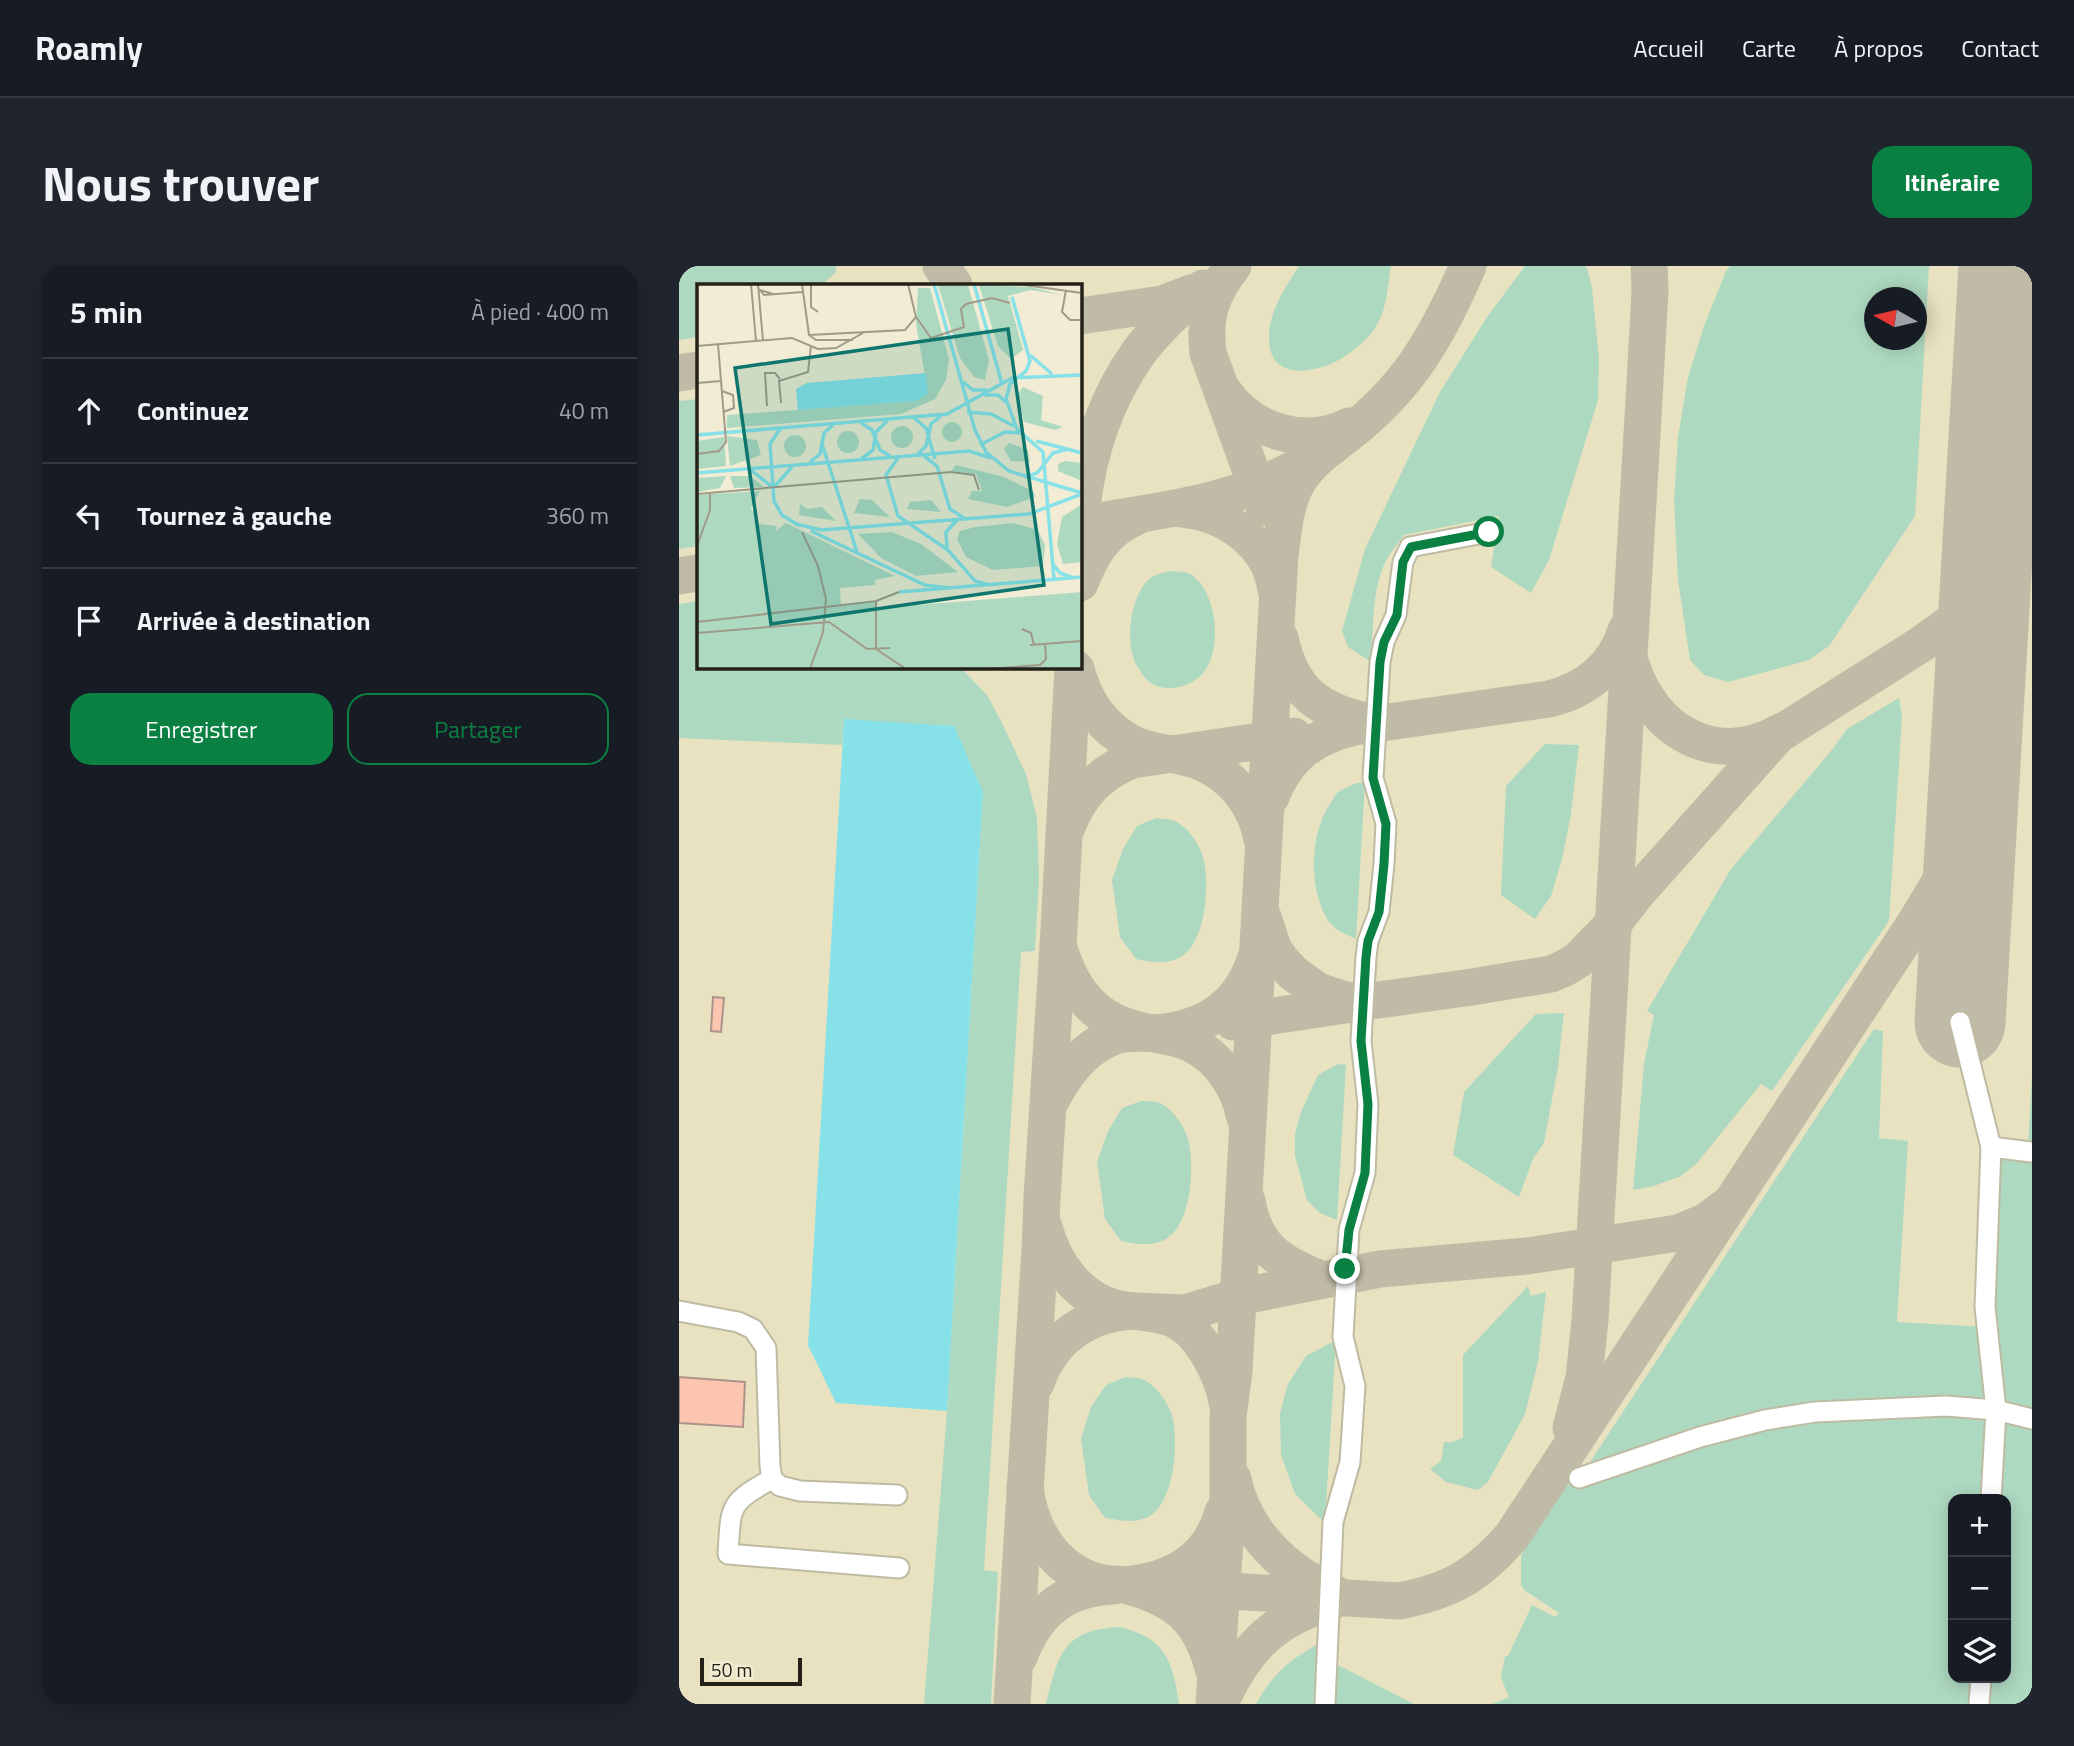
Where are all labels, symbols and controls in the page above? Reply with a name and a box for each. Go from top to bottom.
text: Roamly [35,23,143,73]
text: Accueil [1633,30,1704,66]
text: Carte [1742,30,1796,66]
text: À propos [1834,30,1923,66]
text: Contact [1961,30,2039,66]
text: Nous trouver [42,145,319,220]
button: Itinéraire [1872,146,2032,218]
inset map [697,284,1081,668]
north arrow [1864,287,1927,350]
text: 5 min [70,289,143,335]
text: À pied · 400 m [471,294,609,329]
text: Continuez [137,391,249,430]
icon: ahead [70,392,108,430]
text: 40 m [559,393,609,428]
text: Tournez à gauche [137,496,332,535]
icon: left [70,497,108,535]
text: 360 m [546,498,609,533]
route start [1473,516,1504,547]
text: Arrivée à destination [137,601,371,640]
icon: arrive [70,602,108,640]
button: Enregistrer [70,693,333,765]
button: Partager [347,693,609,765]
route end [1329,1253,1360,1284]
map controls [1948,1494,2011,1683]
button: + [1948,1494,2011,1557]
button: − [1948,1557,2011,1620]
button: layers [1948,1620,2011,1683]
scale bar [700,1655,801,1687]
text: 50 m [711,1655,752,1684]

